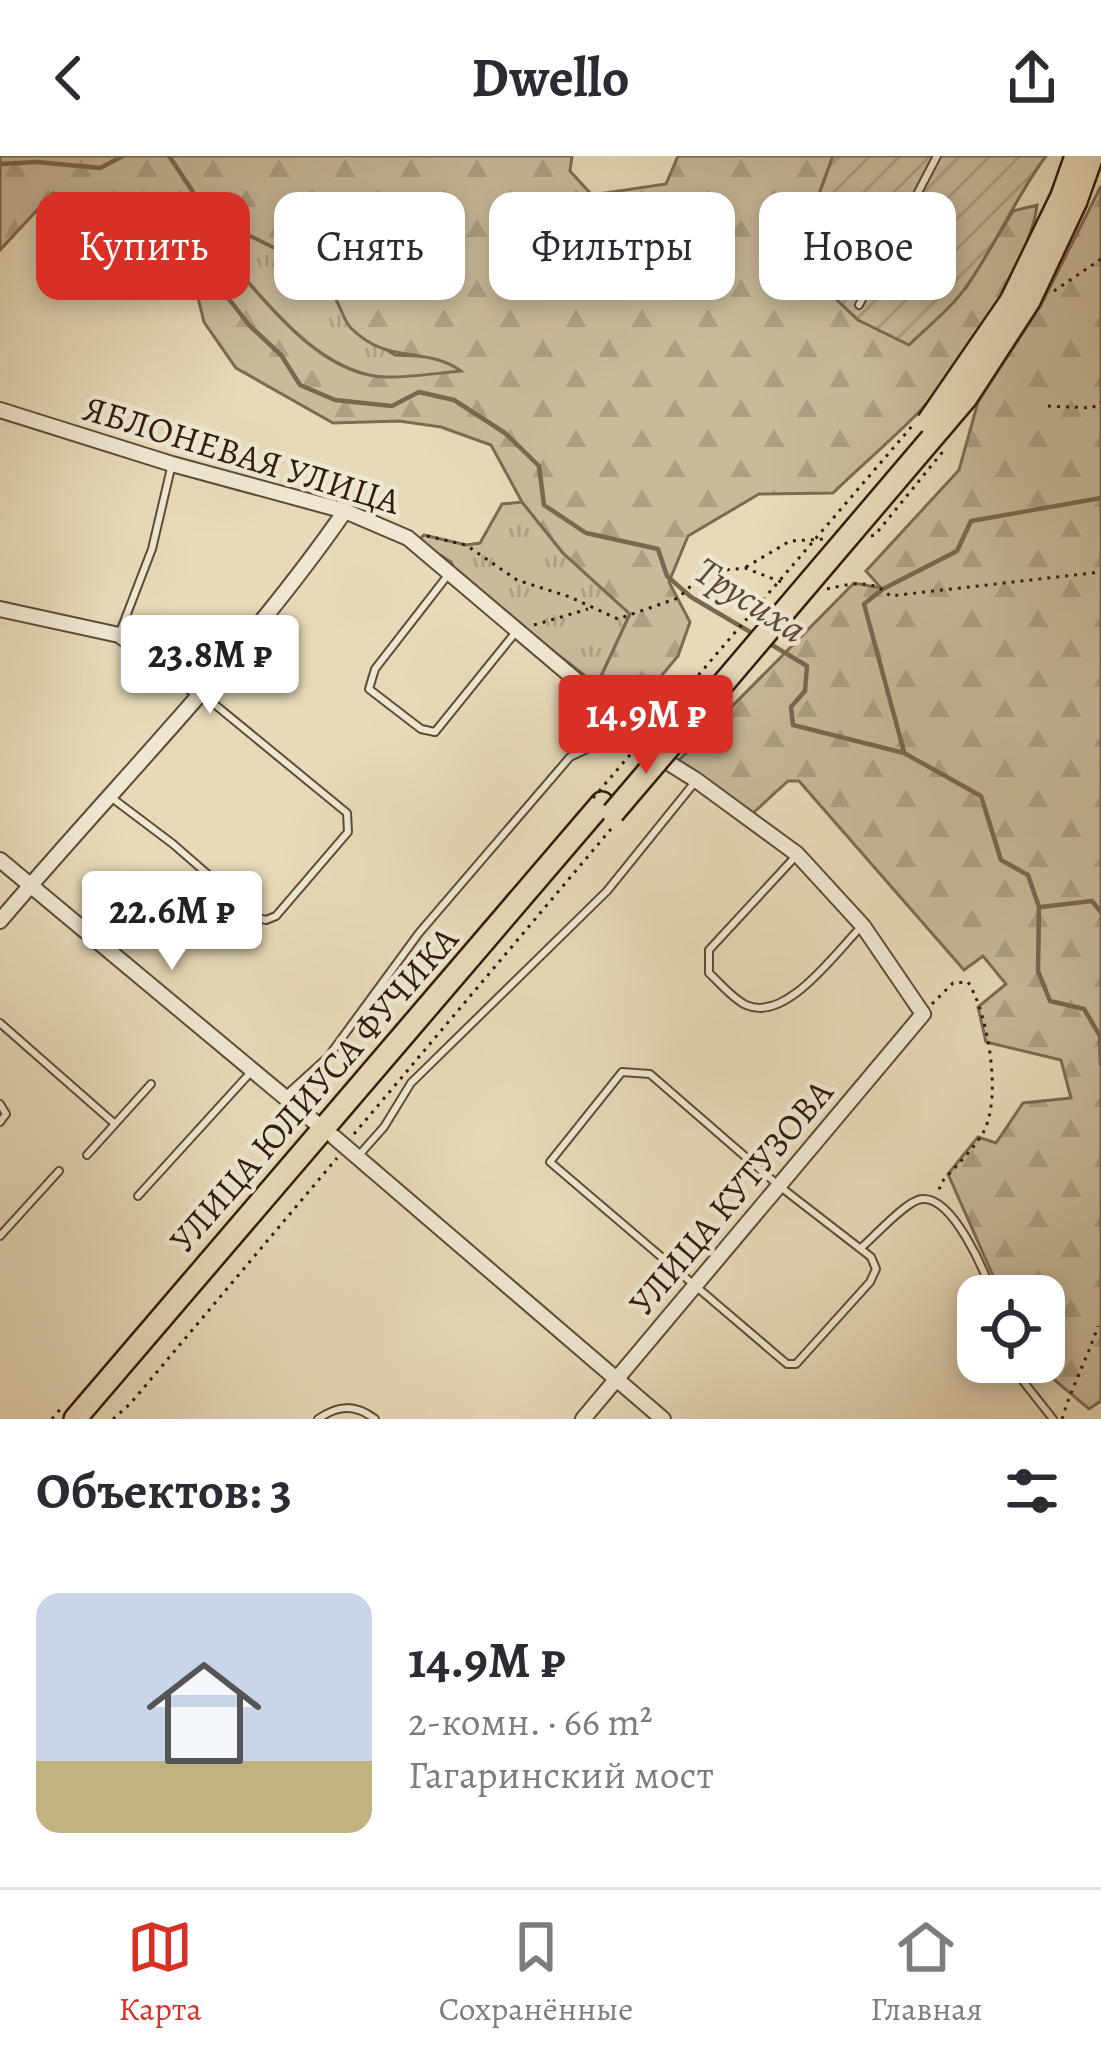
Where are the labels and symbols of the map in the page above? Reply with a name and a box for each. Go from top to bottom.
street label: ЯБЛОНЕВАЯ УЛИЦА [78,383,407,526]
water label: Трусиха [685,544,817,655]
pin: 23.8M ₽ [99,615,321,717]
pin: 14.9M ₽ [535,675,757,777]
pin: 22.6M ₽ [61,871,283,973]
street label: УЛИЦА ЮЛИУСА ФУЧИКА [158,915,470,1263]
street label: УЛИЦА КУТУЗОВА [617,1068,844,1326]

